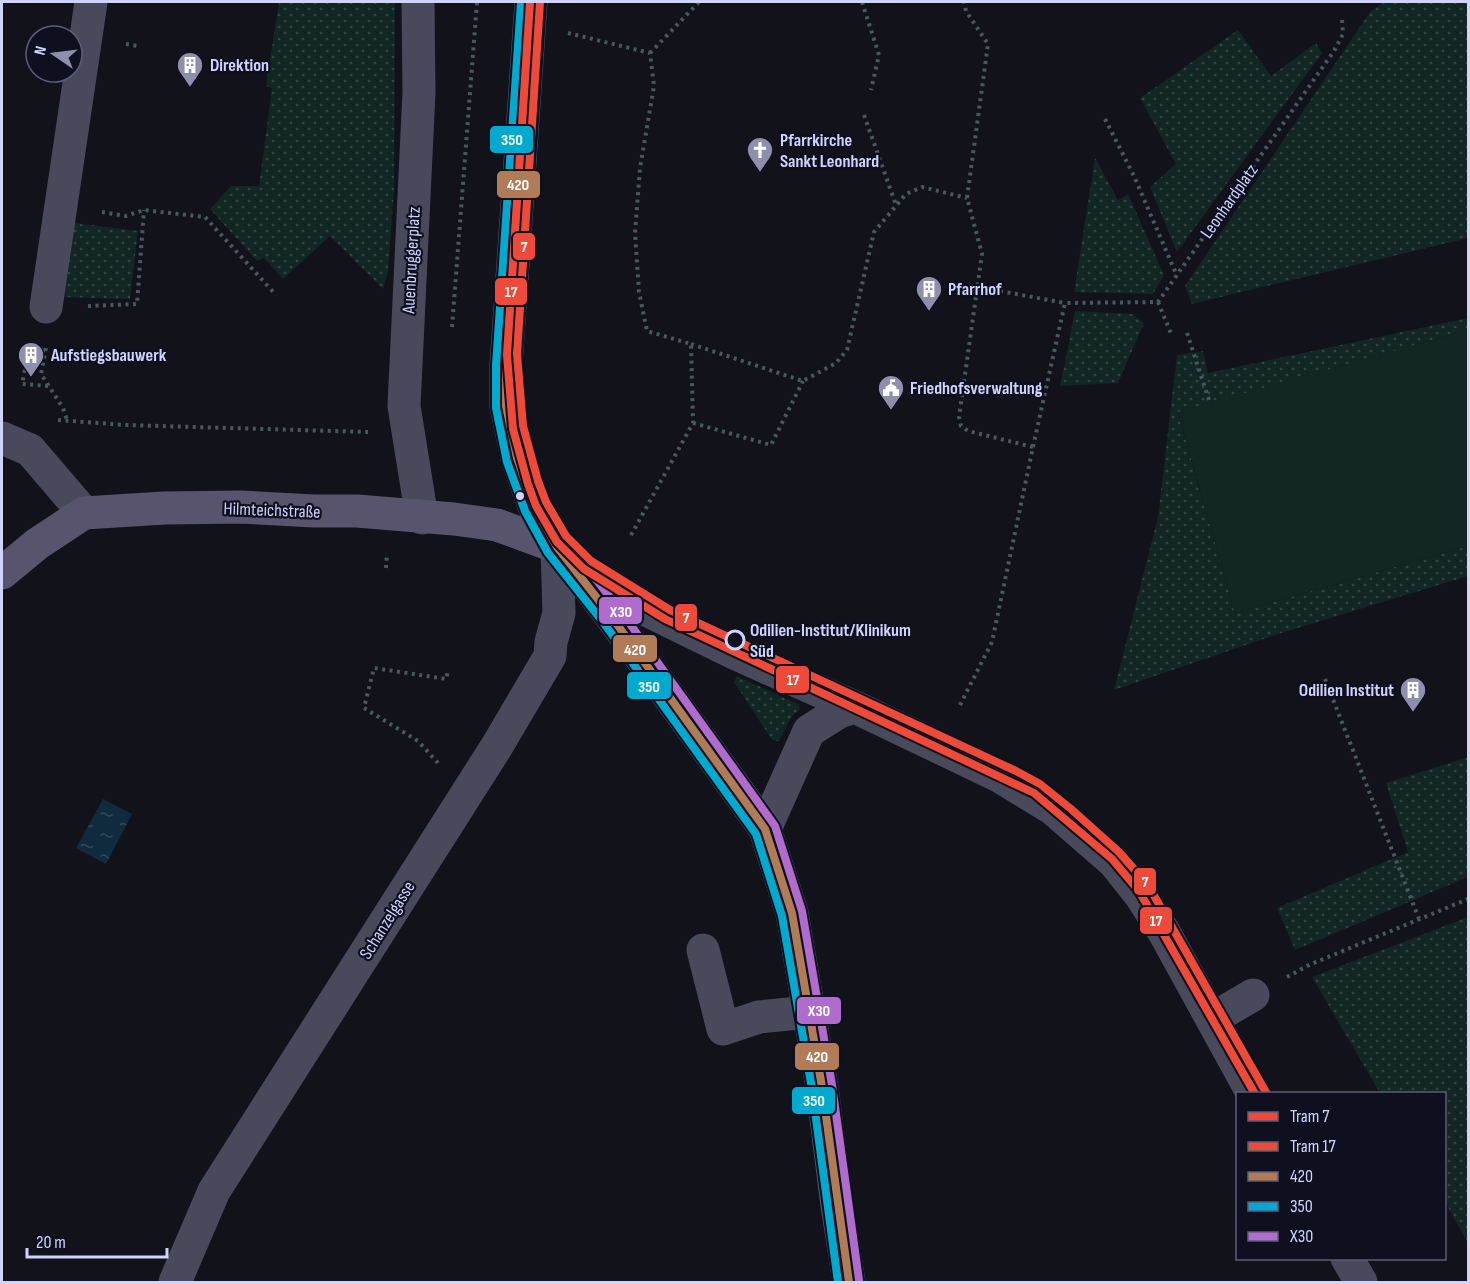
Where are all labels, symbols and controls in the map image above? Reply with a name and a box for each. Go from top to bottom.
north arrow [24,24,84,84]
text: N [31,44,51,57]
building icon: Direktion [175,50,205,88]
place label: Direktion [210,55,269,76]
line badge: 350 [489,125,534,154]
place label: Pfarrkirche Sankt Leonhard [780,130,879,172]
text: 350 [501,131,523,150]
church icon: Pfarrkirche Sankt Leonhard [745,135,775,173]
street label: Leonhardplatz [1196,160,1263,242]
line badge: 420 [496,170,541,199]
text: 420 [507,176,529,195]
street label: Auenbruggerplatz [398,206,425,315]
line badge: 7 [512,232,536,261]
text: 7 [521,238,528,257]
building icon: Pfarrhof [914,274,944,312]
line badge: 17 [494,277,528,306]
place label: Pfarrhof [948,279,1002,300]
text: 17 [504,283,518,302]
building icon: Aufstiegsbauwerk [16,340,46,378]
place label: Aufstiegsbauwerk [50,345,167,366]
public building icon: Friedhofsverwaltung [876,373,906,411]
place label: Friedhofsverwaltung [910,378,1043,399]
unlabelled marker [514,490,526,502]
street label: Hilmteichstraße [223,498,321,523]
line badge: X30 [598,596,643,625]
text: X30 [609,603,632,622]
line badge: 7 [674,603,698,632]
text: 7 [683,609,690,628]
place label: Odilien-Institut/Klinikum Süd [750,620,911,662]
marker: Odilien-Institut/Klinikum Süd [725,630,745,650]
line badge: 420 [612,634,658,663]
text: 420 [624,641,646,660]
line badge: 17 [775,665,810,694]
line badge: 350 [626,671,672,700]
text: 17 [786,671,800,690]
building icon: Odilien Institut [1398,675,1428,713]
text: 350 [638,678,660,697]
place label: Odilien Institut [1299,680,1394,701]
line badge: 7 [1133,867,1157,896]
text: 7 [1142,873,1149,892]
street label: Schanzelgasse [355,877,420,963]
line badge: 17 [1139,906,1173,935]
text: 17 [1149,912,1163,931]
line badge: X30 [796,996,842,1025]
text: X30 [807,1002,830,1021]
line badge: 420 [794,1042,840,1071]
text: 420 [806,1048,828,1067]
line badge: 350 [791,1086,836,1115]
text: 350 [803,1092,825,1111]
legend [1236,1092,1446,1260]
text: Tram 7 [1290,1106,1330,1127]
text: Tram 17 [1290,1136,1336,1157]
text: 420 [1290,1166,1313,1187]
text: 350 [1290,1196,1313,1217]
scale bar [27,1221,166,1259]
text: X30 [1289,1226,1313,1247]
text: 20 m [36,1232,66,1253]

